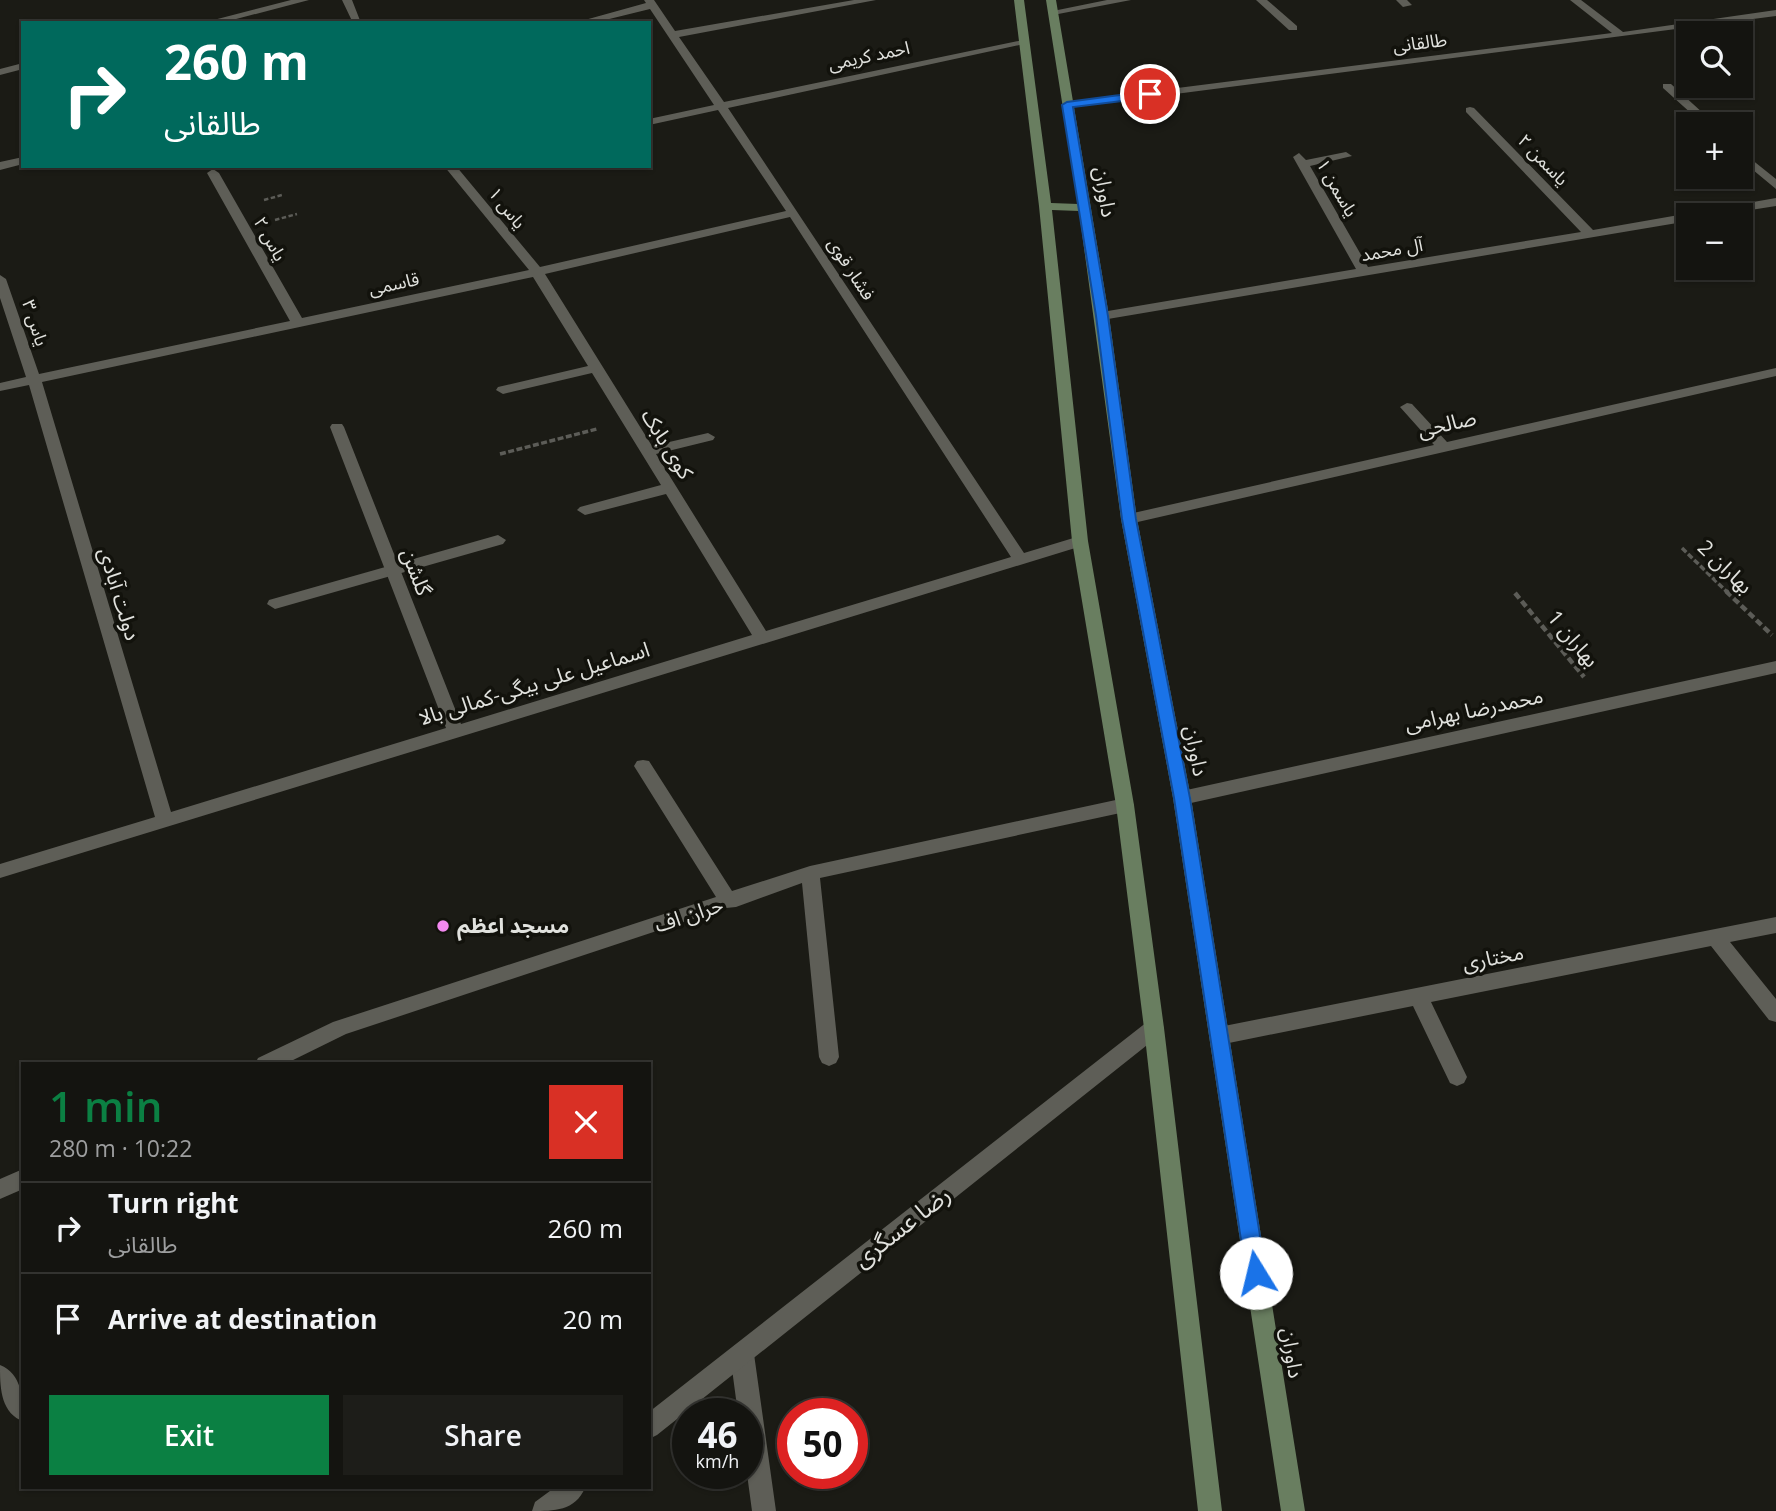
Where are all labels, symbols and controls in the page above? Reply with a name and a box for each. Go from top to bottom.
map controls [1676,21,1753,280]
button: search [1676,21,1753,98]
street label: طالقانی [1391,27,1448,57]
text: 260 m [164,28,309,94]
street label: احمد کریمی [826,35,912,75]
icon: right [49,49,140,140]
pin [1120,64,1180,124]
icon: arrive [1131,75,1169,113]
text: طالقانی [164,101,261,144]
button: + [1676,112,1753,189]
street label: یاسمن ۲ [1513,128,1574,190]
street label: یاسمن ۱ [1312,154,1364,221]
street label: داوران [1088,164,1124,219]
street label: یاس ۱ [484,181,532,233]
button: − [1676,203,1753,280]
street label: یاس ۲ [249,212,293,265]
street label: آل محمد [1359,232,1425,266]
street label: فشار قوی [823,233,881,304]
street label: قاسمی [366,266,421,300]
street label: یاس ۳ [17,296,55,349]
street label: کوی بابک [635,403,701,484]
street label: صالحی [1415,403,1479,443]
street label: بهاران 2 [1692,533,1759,599]
street label: دولت آبادی [93,544,147,644]
street label: گلشن [395,544,439,599]
street label: بهاران 1 [1542,604,1606,673]
street label: اسماعیل علی بیگی-کمالی بالا [415,635,653,732]
street label: محمدرضا بهرامی [1402,681,1546,737]
street label: داوران [1178,723,1216,778]
street label: حران اف [651,890,727,938]
place label: مسجد اعظم [457,911,569,941]
marker: مسجد اعظم [435,918,451,934]
street label: مختاری [1460,937,1526,977]
text: 1 min [49,1077,162,1134]
button: close [549,1085,623,1159]
text: 280 m · 10:22 [49,1132,192,1164]
street label: رضا عسگری [845,1177,957,1274]
text: Turn right [108,1185,239,1221]
icon: right [49,1209,87,1247]
text: 260 m [548,1210,623,1246]
text: طالقانی [108,1228,177,1260]
position arrow [1219,1236,1293,1310]
icon: arrive [49,1300,87,1338]
text: Arrive at destination [108,1301,377,1337]
text: 20 m [562,1301,623,1337]
street label: داوران [1275,1325,1311,1380]
button: Exit [49,1395,329,1475]
button: Share [343,1395,623,1475]
speed limit sign: 50 [777,1398,868,1489]
text: 46 [697,1411,738,1458]
text: km/h [696,1449,739,1473]

